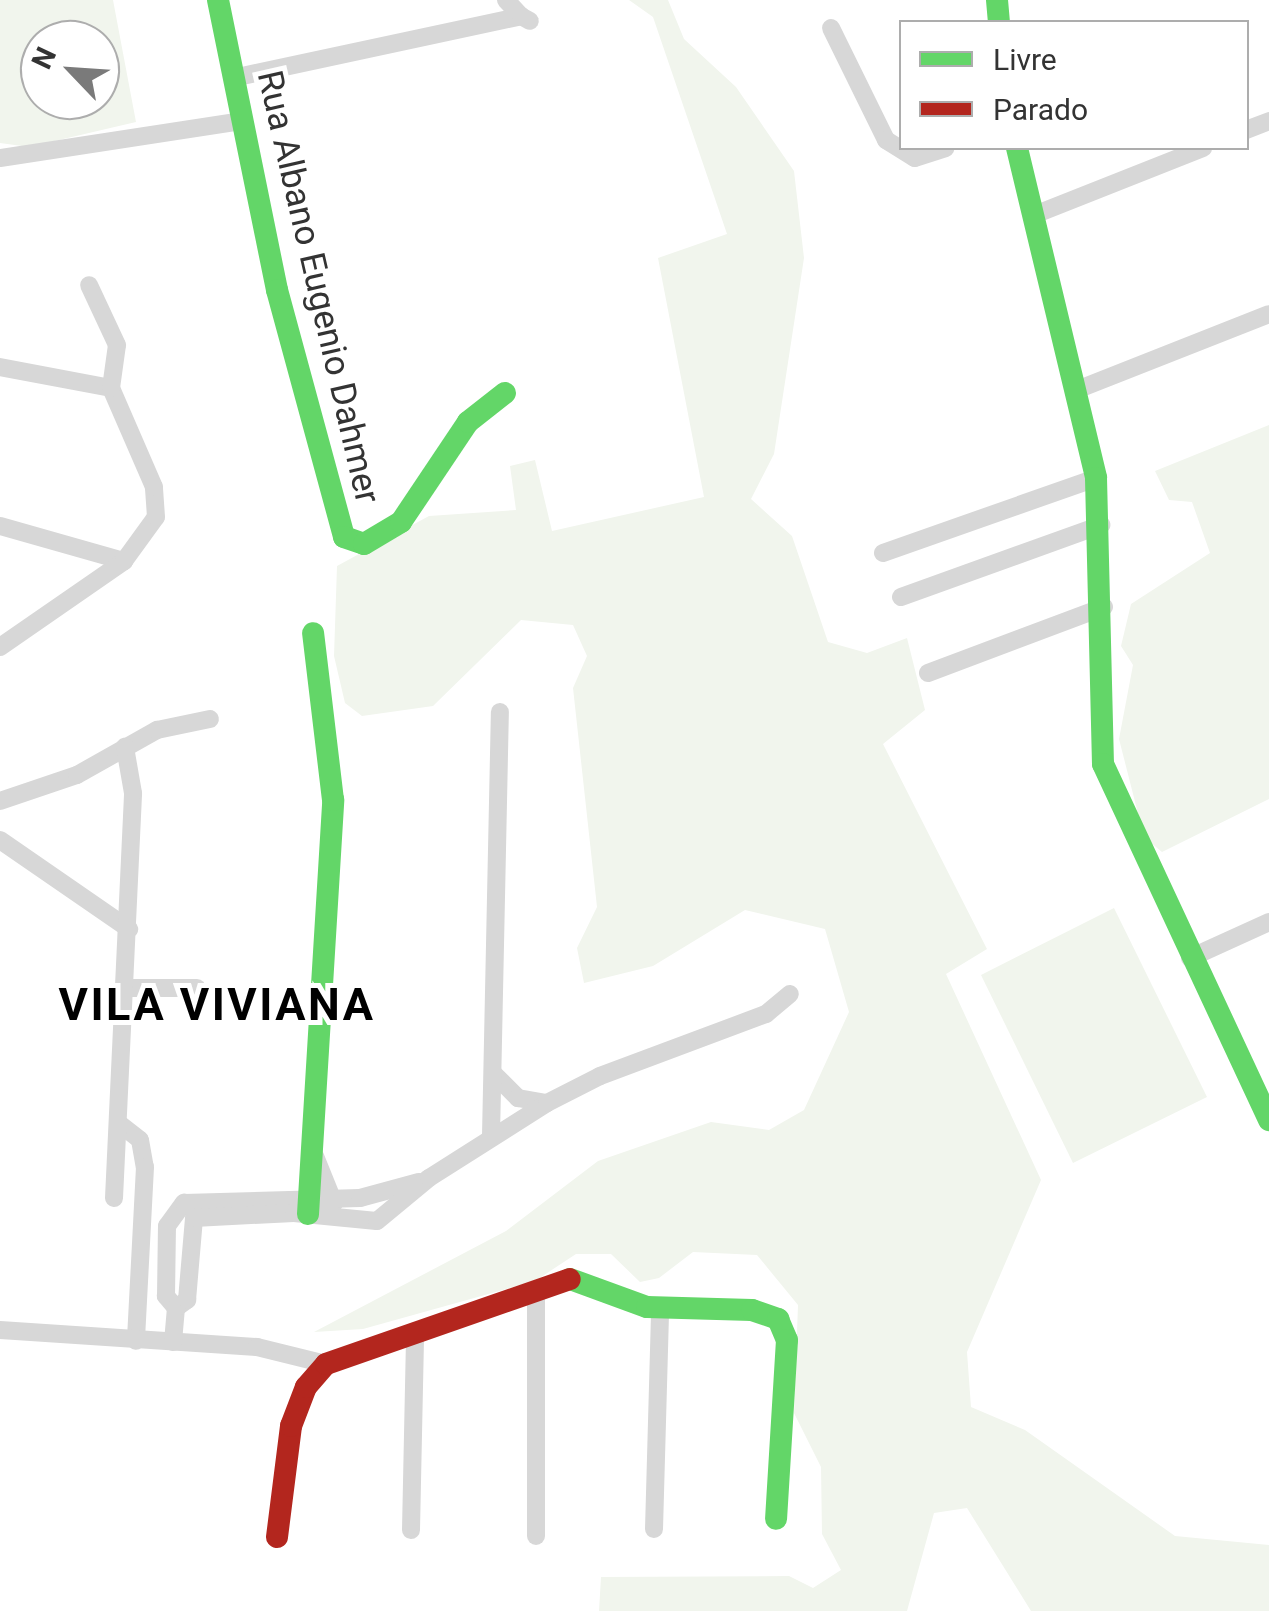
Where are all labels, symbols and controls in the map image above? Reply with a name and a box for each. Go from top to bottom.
north arrow [20,20,120,120]
legend [899,20,1249,150]
text: N [25,42,63,74]
text: Livre [993,42,1057,77]
street label: Rua Albano Eugenio Dahmer [248,67,388,507]
text: Parado [993,92,1088,127]
district label: VILA VIVIANA [59,978,375,1032]

